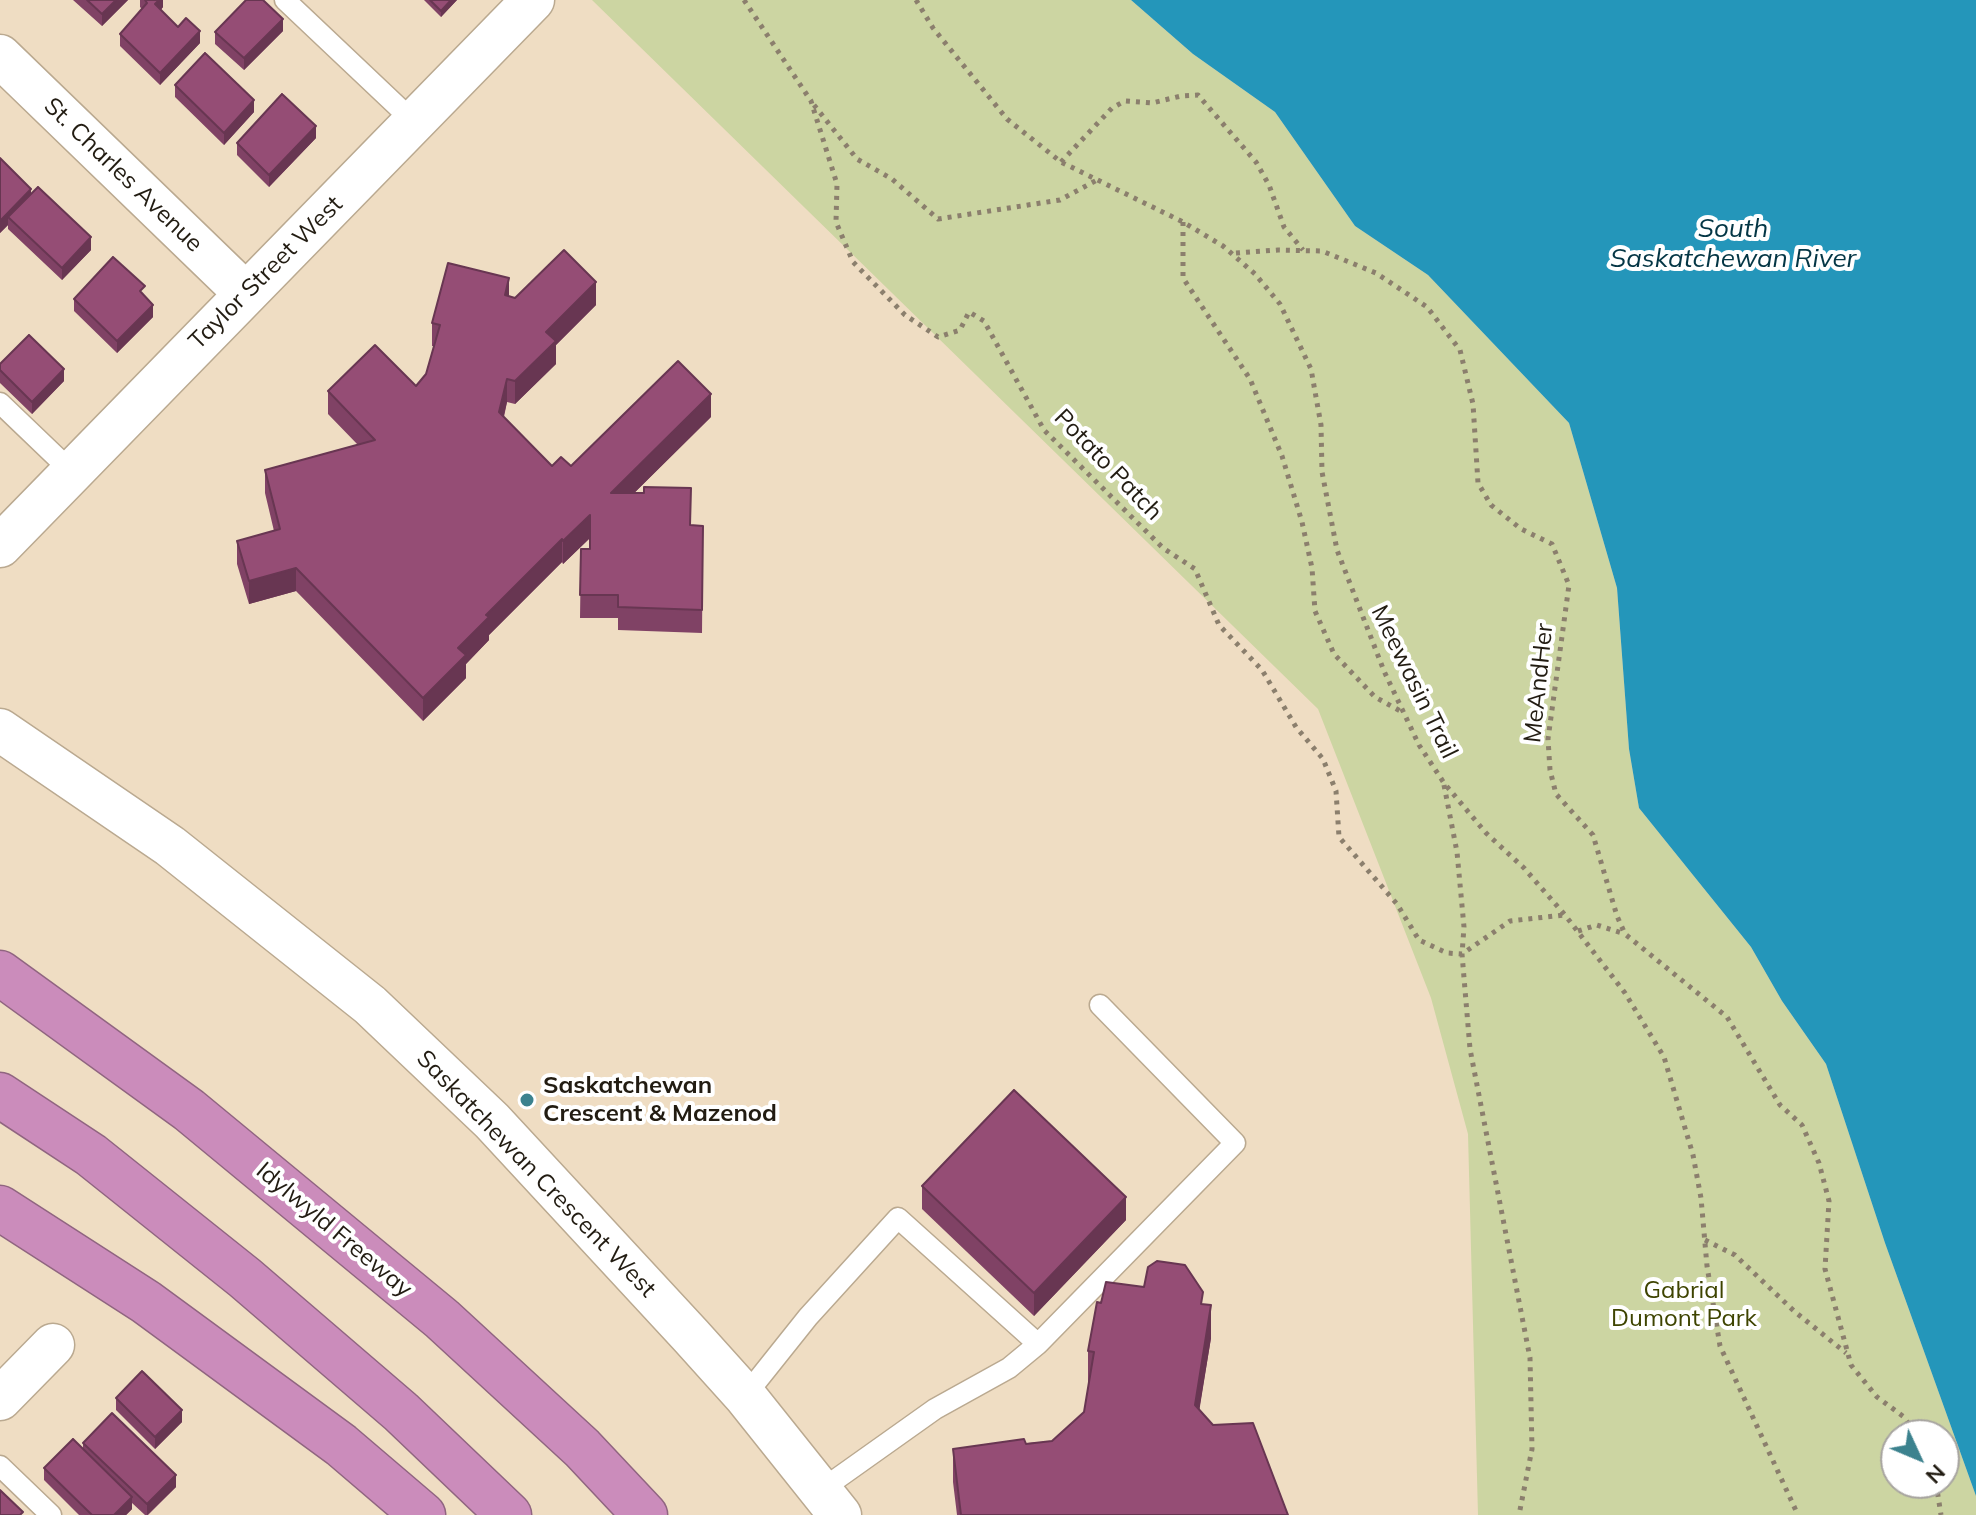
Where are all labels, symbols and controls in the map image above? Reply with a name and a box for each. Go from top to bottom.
street label: St. Charles Avenue [38,92,208,258]
street label: Taylor Street West [183,190,349,356]
water label: South Saskatchewan River [1610,213,1856,274]
street label: Potato Patch [1048,403,1168,527]
street label: Meewasin Trail [1365,601,1463,763]
street label: MeAndHer [1518,622,1560,744]
street label: Saskatchewan Crescent West [410,1044,662,1304]
place label: Saskatchewan Crescent & Mazenod [543,1072,777,1128]
marker: Saskatchewan Crescent & Mazenod [518,1091,536,1109]
street label: Idylwyld Freeway [250,1156,418,1304]
park label: Gabrial Dumont Park [1611,1277,1757,1333]
north arrow [1880,1419,1960,1499]
text: N [1920,1459,1952,1490]

